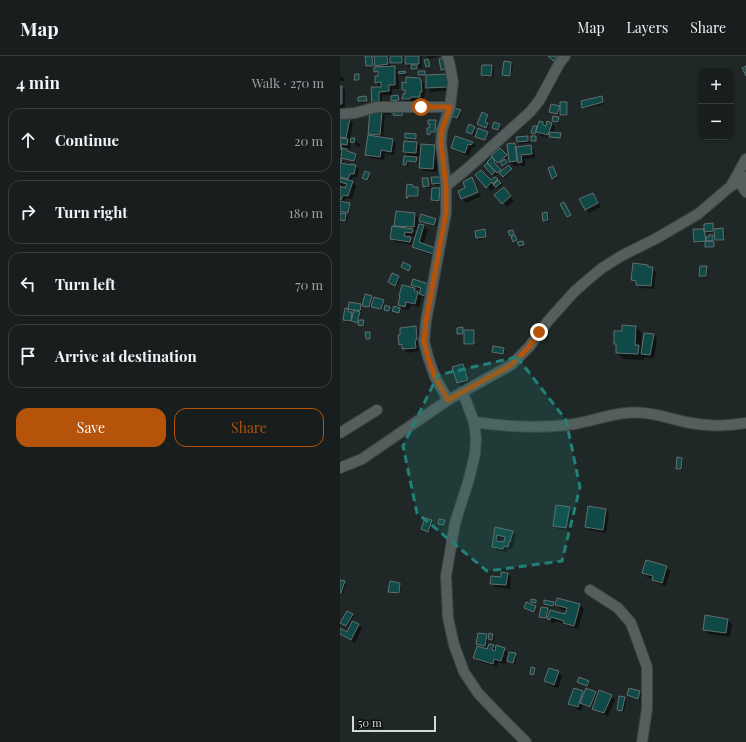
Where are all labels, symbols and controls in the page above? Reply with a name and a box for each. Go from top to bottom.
text: Map [20,15,59,41]
text: Map [577,18,605,37]
text: Layers [627,18,668,37]
text: Share [690,18,726,37]
map controls [698,68,734,140]
button: + [698,68,734,104]
text: 4 min [16,71,60,93]
text: Walk · 270 m [252,74,324,91]
route start [412,98,430,116]
button: − [698,104,734,140]
icon: ahead [17,129,39,151]
text: Continue [55,130,119,150]
text: 20 m [294,132,323,149]
icon: right [17,201,39,223]
text: Turn right [55,202,128,222]
text: 180 m [289,204,323,221]
icon: left [17,273,39,295]
text: Turn left [55,274,116,294]
text: 70 m [295,276,323,293]
route end [530,323,548,341]
icon: arrive [17,345,39,367]
text: Arrive at destination [55,346,197,366]
button: Save [16,408,166,447]
button: Share [174,408,324,447]
scale bar [352,714,436,733]
text: 50 m [358,715,382,730]

